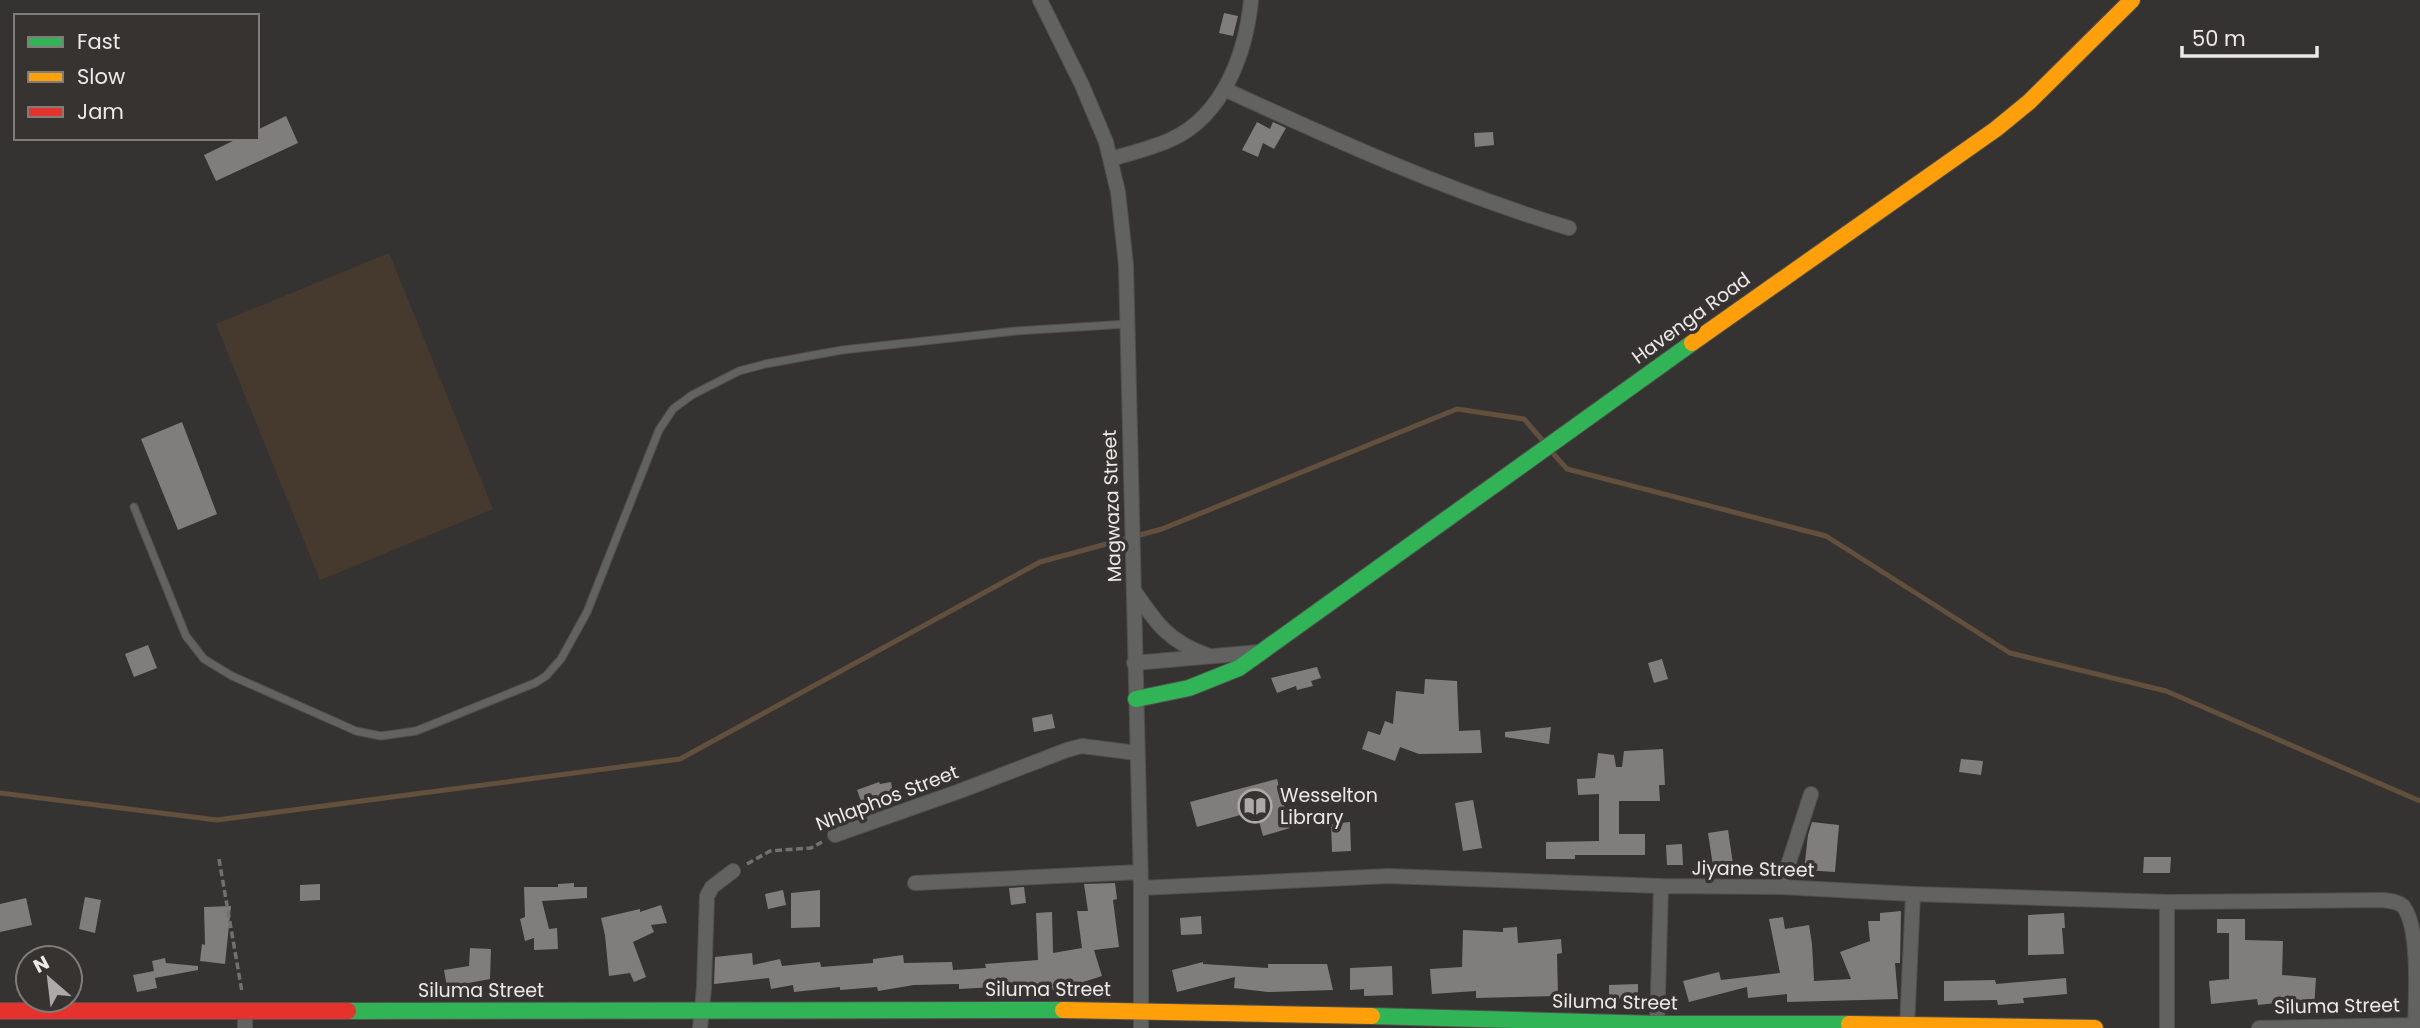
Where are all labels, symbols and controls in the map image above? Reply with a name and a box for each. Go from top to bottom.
legend [14,14,259,140]
scale bar [2182,14,2317,58]
text: 50 m [2192,24,2246,53]
text: Fast [77,27,120,56]
text: Slow [77,62,125,91]
text: Jam [77,97,124,126]
street label: Havenga Road [1626,266,1756,370]
street label: Magwaza Street [1096,429,1128,583]
street label: Nhlaphos Street [812,758,962,838]
place label: Wesselton Library [1280,782,1378,831]
library icon: Wesselton Library [1236,787,1274,825]
street label: Jiyane Street [1691,854,1815,884]
north arrow [14,944,84,1014]
text: N [29,949,54,980]
street label: Siluma Street [985,976,1111,1003]
street label: Siluma Street [418,977,544,1004]
street label: Siluma Street [1552,987,1678,1017]
street label: Siluma Street [2274,991,2400,1021]

